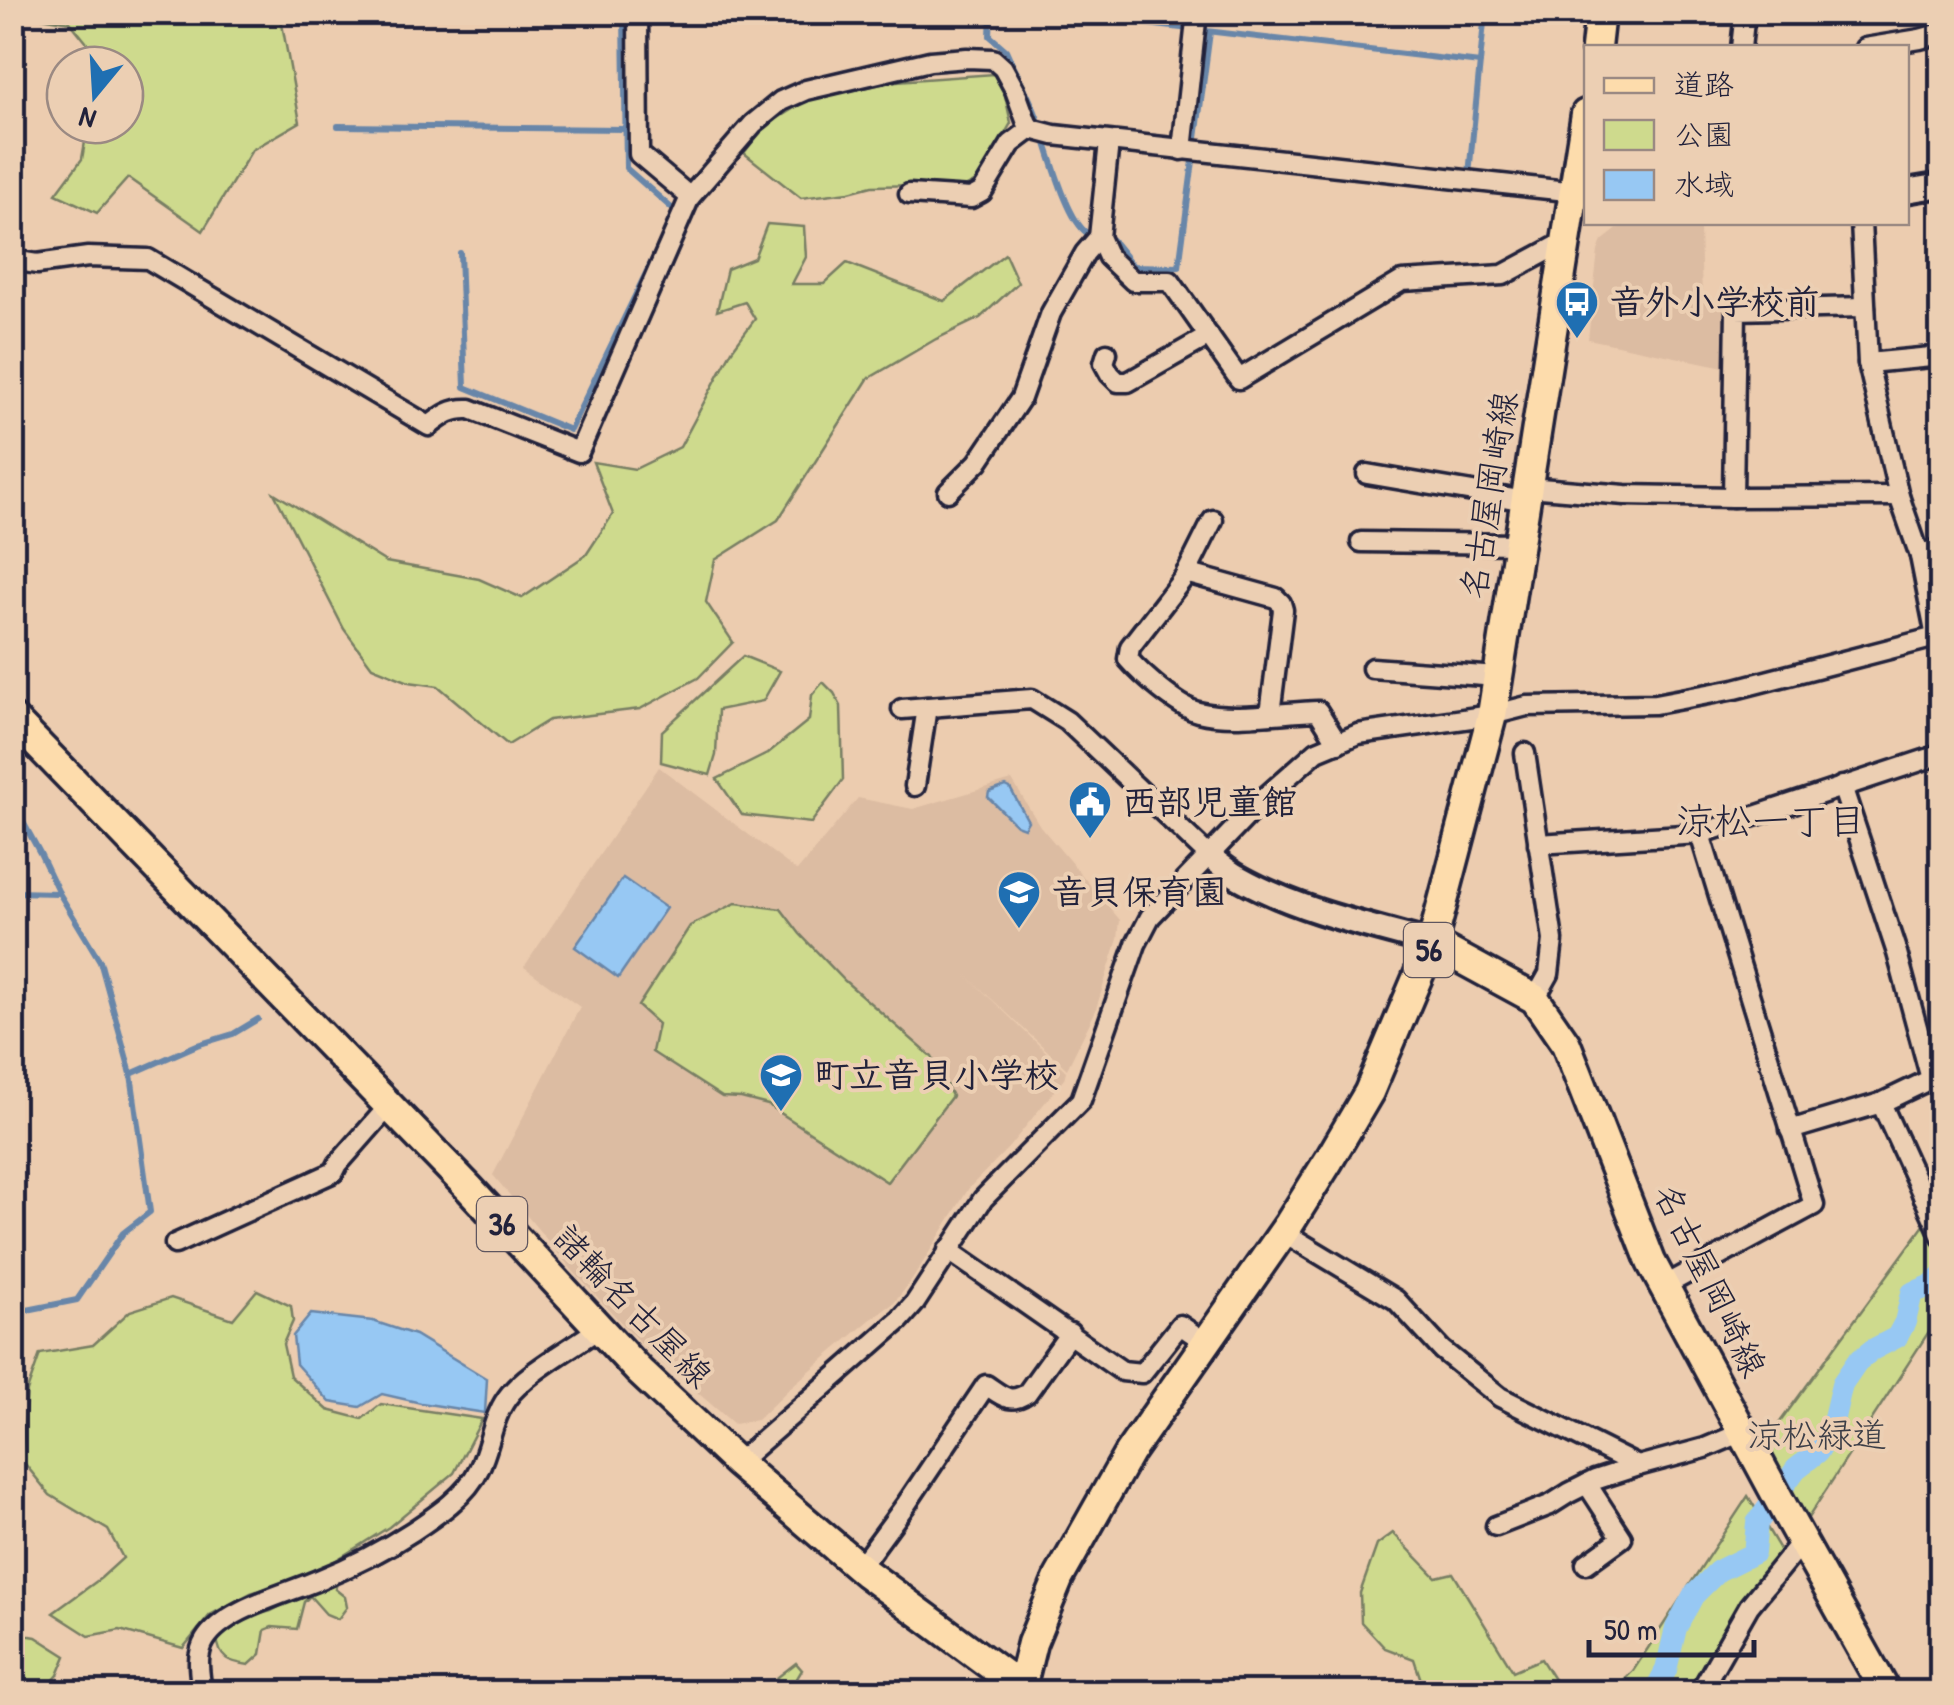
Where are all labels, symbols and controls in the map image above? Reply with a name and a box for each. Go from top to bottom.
north arrow [45,45,145,145]
legend [1584,45,1909,225]
text: 道路 [1674,64,1734,104]
text: N [74,98,100,139]
text: 公園 [1674,114,1734,154]
text: 水域 [1674,164,1734,204]
place label: 音外小学校前 [1610,278,1820,325]
bus stop icon: 音外小学校前 [1554,279,1600,340]
street label: 名古屋岡崎線 [1449,388,1528,602]
place label: 西部児童館 [1122,778,1297,825]
public building icon: 西部児童館 [1067,779,1113,840]
district label: 涼松一丁目 [1676,794,1866,846]
place label: 音貝保育園 [1052,868,1227,915]
school or university icon: 音貝保育園 [996,869,1042,930]
road number: 56 [1404,923,1454,977]
place label: 町立音貝小学校 [814,1051,1059,1098]
school or university icon: 町立音貝小学校 [758,1052,804,1113]
street label: 名古屋岡崎線 [1643,1175,1778,1384]
road number: 36 [477,1197,527,1251]
street label: 諸輪名古屋線 [544,1214,723,1398]
park label: 涼松緑道 [1747,1411,1887,1458]
scale bar [1589,1595,1754,1657]
text: 50 m [1604,1609,1657,1649]

